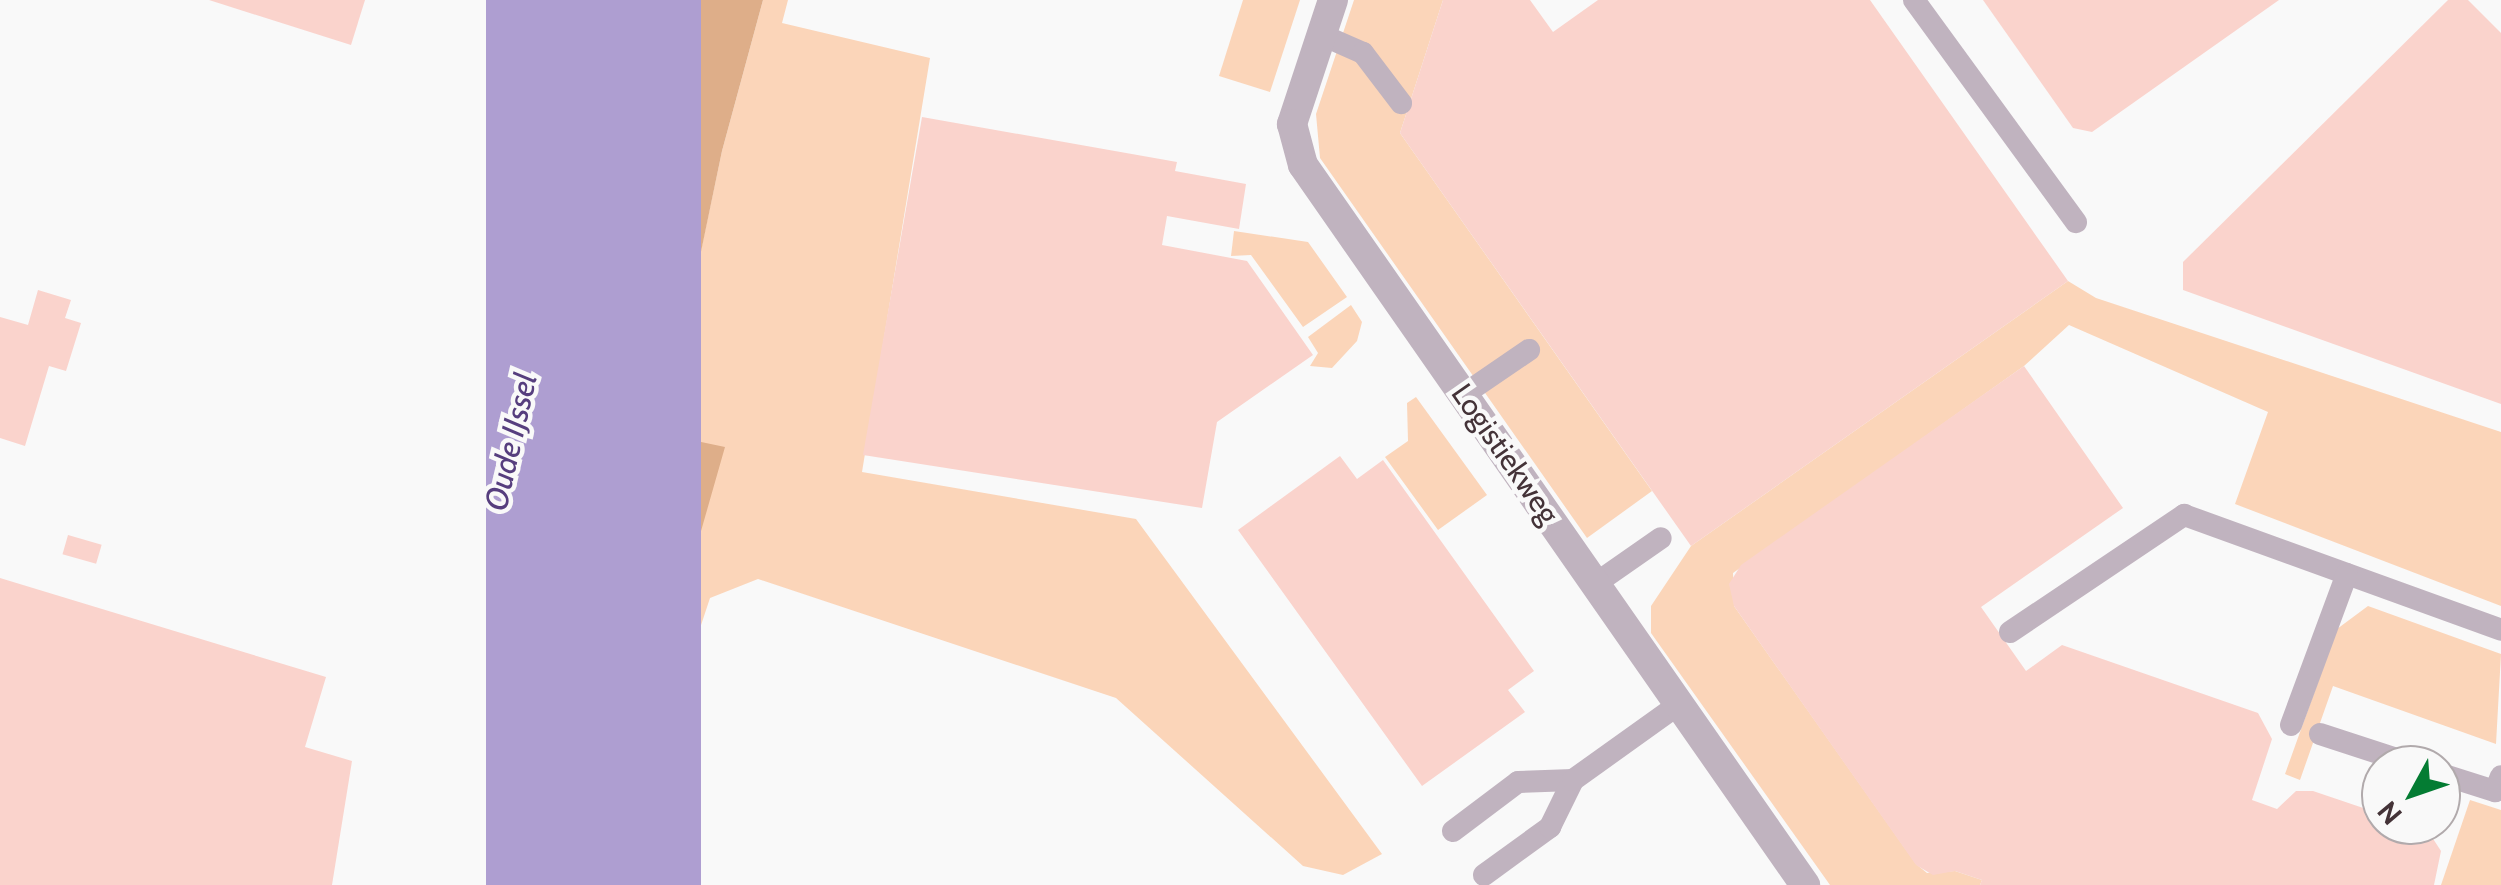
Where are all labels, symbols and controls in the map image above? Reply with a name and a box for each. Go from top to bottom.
water label: Oude IJssel [477,370,545,514]
street label: Logistiekweg [1444,377,1566,531]
north arrow [2361,745,2461,845]
text: N [2370,794,2409,832]

